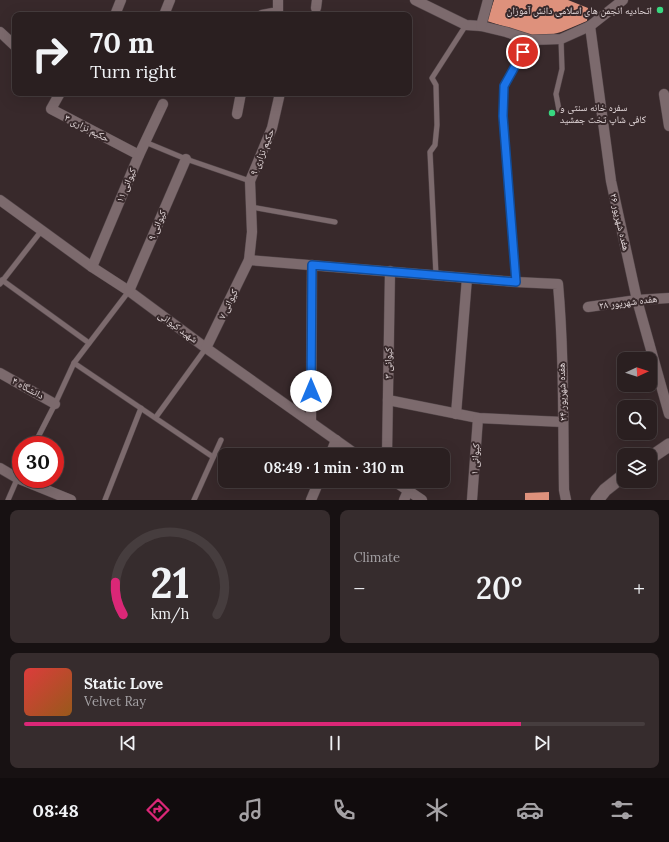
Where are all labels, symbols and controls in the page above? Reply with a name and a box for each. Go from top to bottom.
place label: اتحادیه انجمن های اسلامی دانش آموزان [507,4,652,17]
marker: اتحادیه انجمن های اسلامی دانش آموزان [655,5,665,15]
text: 70 m [90,25,154,61]
icon: right [24,28,76,80]
pin [506,35,540,69]
icon: arrive [512,41,534,63]
text: Turn right [90,60,176,83]
place label: سفره خانه سنتی و کافی شاپ تخت جمشید [560,101,646,126]
marker: سفره خانه سنتی و کافی شاپ تخت جمشید [547,108,557,118]
street label: حکیم نزاری ۳ [62,111,112,146]
street label: حکیم نزاری ۹ [247,126,278,177]
street label: کیوانی ۱۱ [113,166,139,204]
street label: هفده شهریور ۲۶ [607,192,633,252]
street label: کیوانی ۹ [145,208,169,242]
street label: کیوانی ۷ [215,287,241,321]
street label: هفده شهریور ۲۸ [598,292,658,312]
street label: شهید کیوانی [156,308,201,346]
street label: کیوانی ۳ [381,347,395,379]
north arrow [617,352,657,392]
map controls [617,352,657,488]
street label: هفده شهریور ۲۴ [554,363,570,421]
position arrow [290,370,332,412]
street label: دانشگاه ۴ [10,374,46,402]
button: search [617,400,657,440]
speed limit sign: 30 [12,436,64,488]
street label: کیوانی ۱ [467,443,483,475]
button: layers [617,448,657,488]
text: 08:49 · 1 min · 310 m [264,458,404,477]
text: Climate [354,549,400,566]
text: 21 [150,555,189,608]
text: 20° [476,569,523,607]
text: − [354,574,365,602]
text: + [633,574,645,602]
text: km/h [150,604,189,623]
text: Static Love [84,674,163,693]
text: Velvet Ray [84,693,146,710]
icon: previous [117,732,139,754]
icon: pause [324,732,346,754]
icon: next [531,732,553,754]
icon: directions [144,796,172,824]
icon: music [237,796,265,824]
icon: phone [330,796,358,824]
icon: climate [423,796,451,824]
icon: car [516,796,544,824]
icon: filters [608,796,636,824]
text: 08:48 [32,799,79,822]

